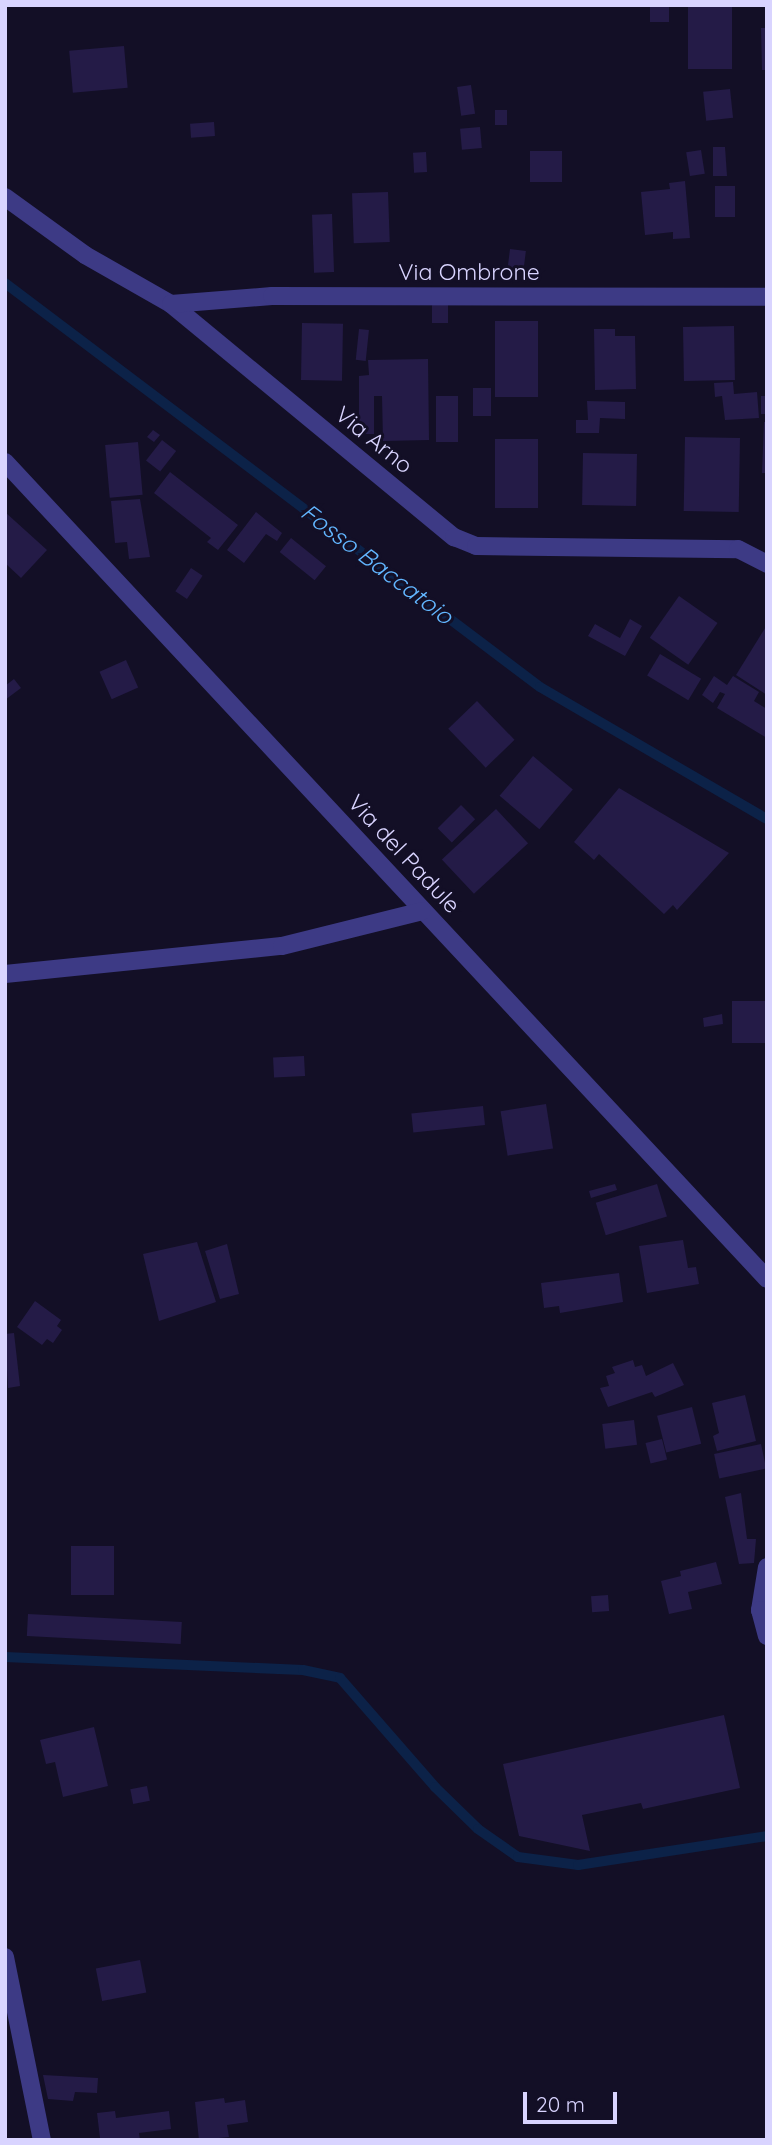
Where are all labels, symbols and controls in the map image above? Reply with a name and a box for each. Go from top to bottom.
street label: Via Ombrone [398,258,540,286]
street label: Via Arno [330,401,418,479]
water label: Fosso Baccatoio [295,497,459,631]
street label: Via del Padule [342,789,466,919]
scale bar [527,2078,622,2122]
text: 20 m [536,2091,585,2117]

